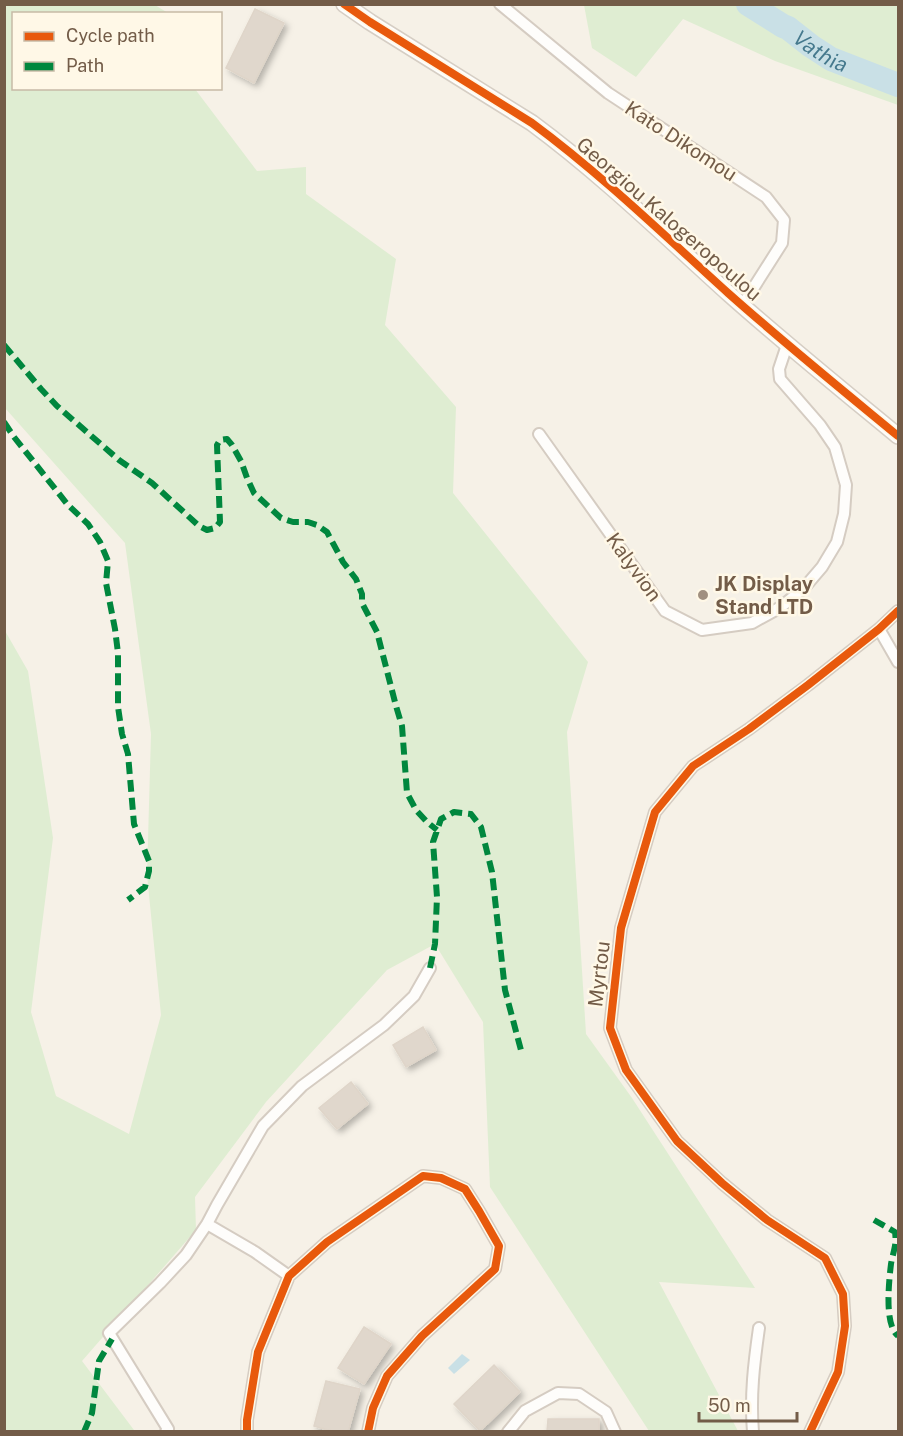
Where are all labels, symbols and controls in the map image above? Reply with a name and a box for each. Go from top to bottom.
legend [12,12,222,90]
text: Cycle path [66,25,155,46]
water label: Vathia [789,25,851,77]
text: Path [66,55,104,76]
street label: Kato Dikomou [620,96,742,186]
street label: Georgiou Kalogeropoulou [572,132,766,306]
street label: Kalyvion [601,528,667,606]
place label: JK Display Stand LTD [715,572,813,619]
marker: JK Display Stand LTD [696,588,710,602]
street label: Myrtou [583,940,615,1008]
scale bar [699,1385,796,1423]
text: 50 m [708,1395,751,1416]

